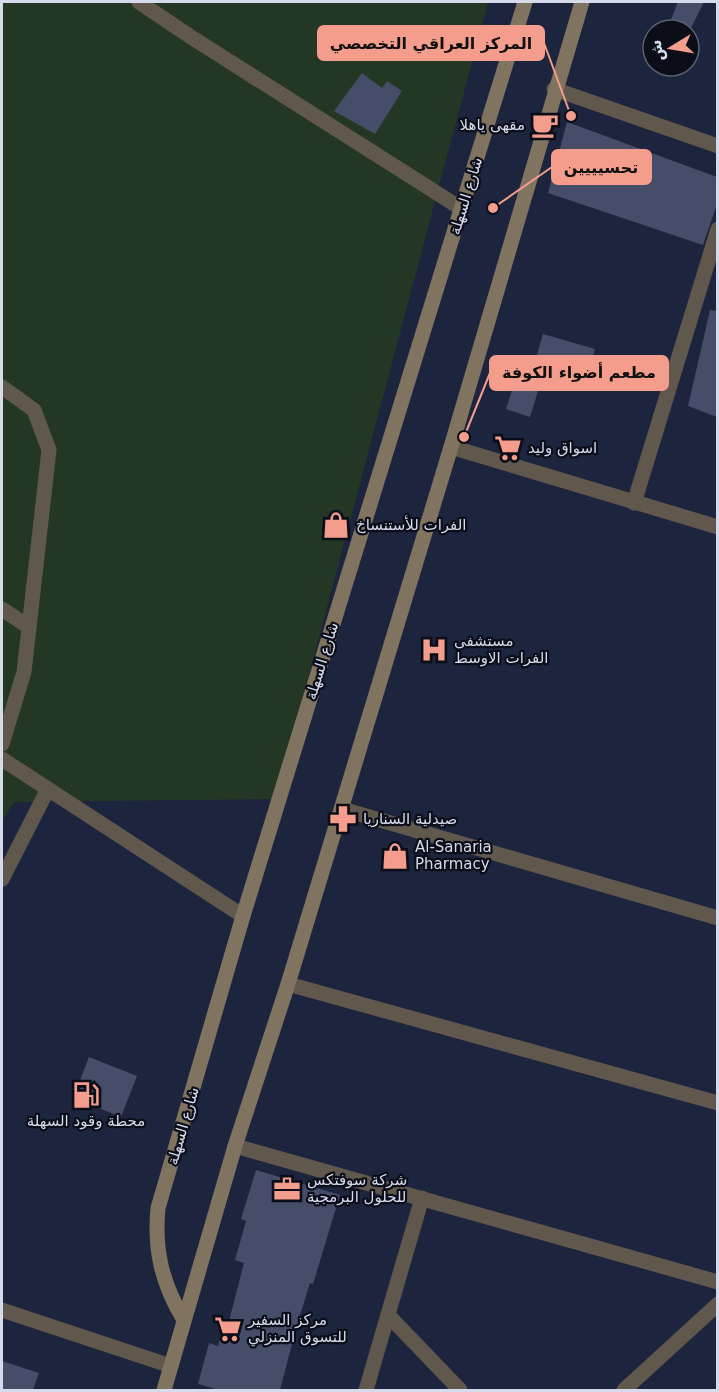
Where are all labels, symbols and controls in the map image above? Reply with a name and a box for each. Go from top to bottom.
north arrow [641,18,701,78]
callout: المركز العراقي التخصصي [318,26,544,60]
text: المركز العراقي التخصصي [330,34,532,54]
text: ش [645,38,668,63]
cafe icon: مقهى ياهلا [530,110,560,140]
place label: مقهى ياهلا [460,116,525,134]
callout: تحسيييين [552,150,651,184]
street label: شارع السهلة [446,155,486,237]
text: تحسيييين [564,158,638,177]
callout: مطعم أضواء الكوفة [490,356,668,390]
text: مطعم أضواء الكوفة [502,362,656,382]
supermarket icon: اسواق وليد [493,433,523,463]
place label: اسواق وليد [528,439,597,457]
shop icon: الفرات للأستنساخ [321,510,351,540]
place label: الفرات للأستنساخ [356,515,466,534]
street label: شارع السهلة [302,620,342,702]
place label: مستشفى الفرات الاوسط [454,632,548,667]
hospital icon: مستشفى الفرات الاوسط [419,635,449,665]
pharmacy icon: صيدلية السناريا [328,804,358,834]
place label: صيدلية السناريا [363,810,457,828]
place label: Al-Sanaria Pharmacy [415,838,492,873]
shop icon: Al-Sanaria Pharmacy [380,841,410,871]
fuel station icon: محطة وقود السهلة [71,1080,101,1110]
street label: شارع السهلة [163,1085,203,1167]
place label: محطة وقود السهلة [27,1112,145,1130]
place label: شركة سوفتكس للحلول البرمجية [307,1171,407,1206]
office icon: شركة سوفتكس للحلول البرمجية [272,1174,302,1204]
place label: مركز السفير للتسوق المنزلي [247,1311,347,1347]
supermarket icon: مركز السفير للتسوق المنزلي [213,1314,243,1344]

